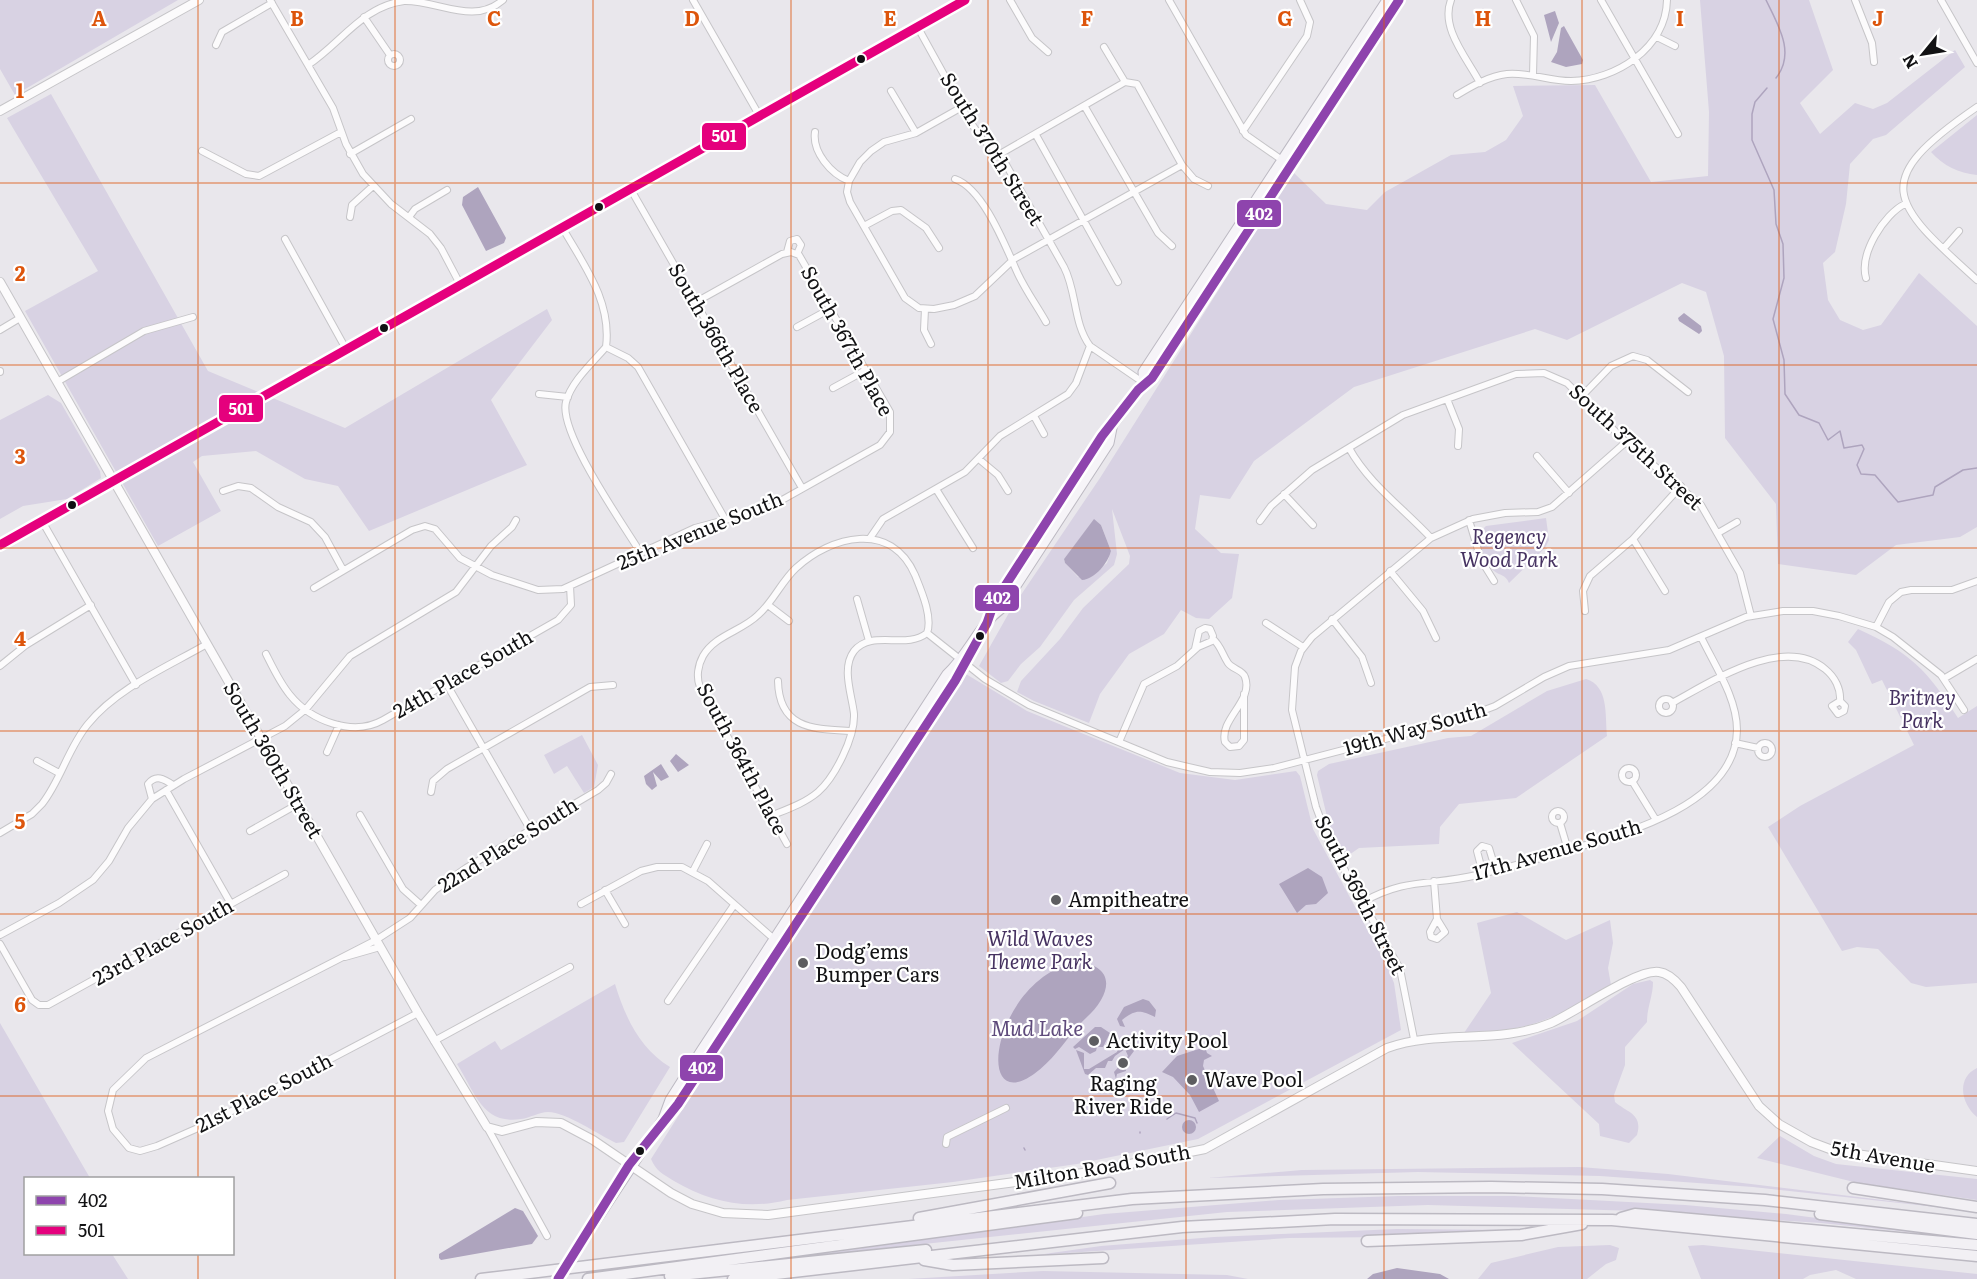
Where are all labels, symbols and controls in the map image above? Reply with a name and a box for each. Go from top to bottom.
text: A [91,2,107,32]
text: B [290,2,304,32]
text: C [487,2,501,32]
text: D [684,2,700,32]
text: E [883,2,897,32]
text: F [1081,2,1094,32]
text: G [1277,2,1293,32]
text: H [1475,2,1491,32]
text: I [1676,2,1684,32]
text: J [1872,2,1884,32]
north arrow [1893,24,1953,84]
text: N [1895,50,1923,74]
unlabelled marker [855,53,867,65]
street label: South 370th Street [934,66,1053,230]
text: 1 [16,74,24,104]
line badge: 501 [701,122,747,151]
text: 501 [711,123,737,147]
line badge: 402 [1236,199,1282,228]
unlabelled marker [593,201,605,213]
text: 402 [1245,201,1273,225]
text: 2 [15,257,26,287]
street label: South 366th Place [663,257,773,417]
street label: South 367th Place [795,259,903,421]
unlabelled marker [378,322,390,334]
street label: South 375th Street [1564,375,1711,516]
line badge: 501 [218,394,264,423]
text: 501 [228,396,254,420]
text: 3 [14,440,26,470]
street label: 25th Avenue South [612,482,787,576]
unlabelled marker [66,499,78,511]
park label: Regency Wood Park [1460,520,1558,573]
line badge: 402 [974,584,1020,612]
text: 402 [983,585,1011,609]
street label: 24th Place South [386,620,538,725]
text: 4 [14,622,26,652]
unlabelled marker [974,630,986,642]
street label: South 360th Street [218,675,332,843]
street label: South 364th Place [691,677,797,840]
park label: Britney Park [1888,681,1956,734]
street label: 19th Way South [1339,692,1490,762]
street label: 22nd Place South [431,788,583,899]
text: 5 [15,805,26,835]
street label: South 369th Street [1309,809,1415,979]
street label: 17th Avenue South [1469,810,1644,887]
place label: Ampitheatre [1068,883,1189,913]
street label: 23rd Place South [86,889,238,991]
marker: Ampitheatre [1049,893,1063,907]
park label: Wild Waves Theme Park [987,922,1093,975]
place label: Dodg’ems Bumper Cars [815,935,939,988]
marker: Dodg’ems Bumper Cars [796,956,810,970]
text: 6 [14,988,26,1018]
water label: Mud Lake [991,1011,1083,1042]
place label: Activity Pool [1106,1024,1228,1054]
marker: Activity Pool [1087,1034,1101,1048]
street label: 21st Place South [190,1044,337,1139]
line badge: 402 [679,1054,724,1082]
text: 402 [688,1055,716,1079]
marker: Raging River Ride [1116,1056,1130,1070]
place label: Wave Pool [1204,1063,1303,1093]
place label: Raging River Ride [1073,1067,1173,1120]
marker: Wave Pool [1185,1073,1199,1087]
street label: 5th Avenue [1829,1131,1938,1179]
street label: Milton Road South [1011,1135,1193,1195]
unlabelled marker [634,1145,646,1157]
legend [24,1177,234,1255]
text: 402 [78,1186,107,1213]
text: 501 [78,1216,105,1243]

